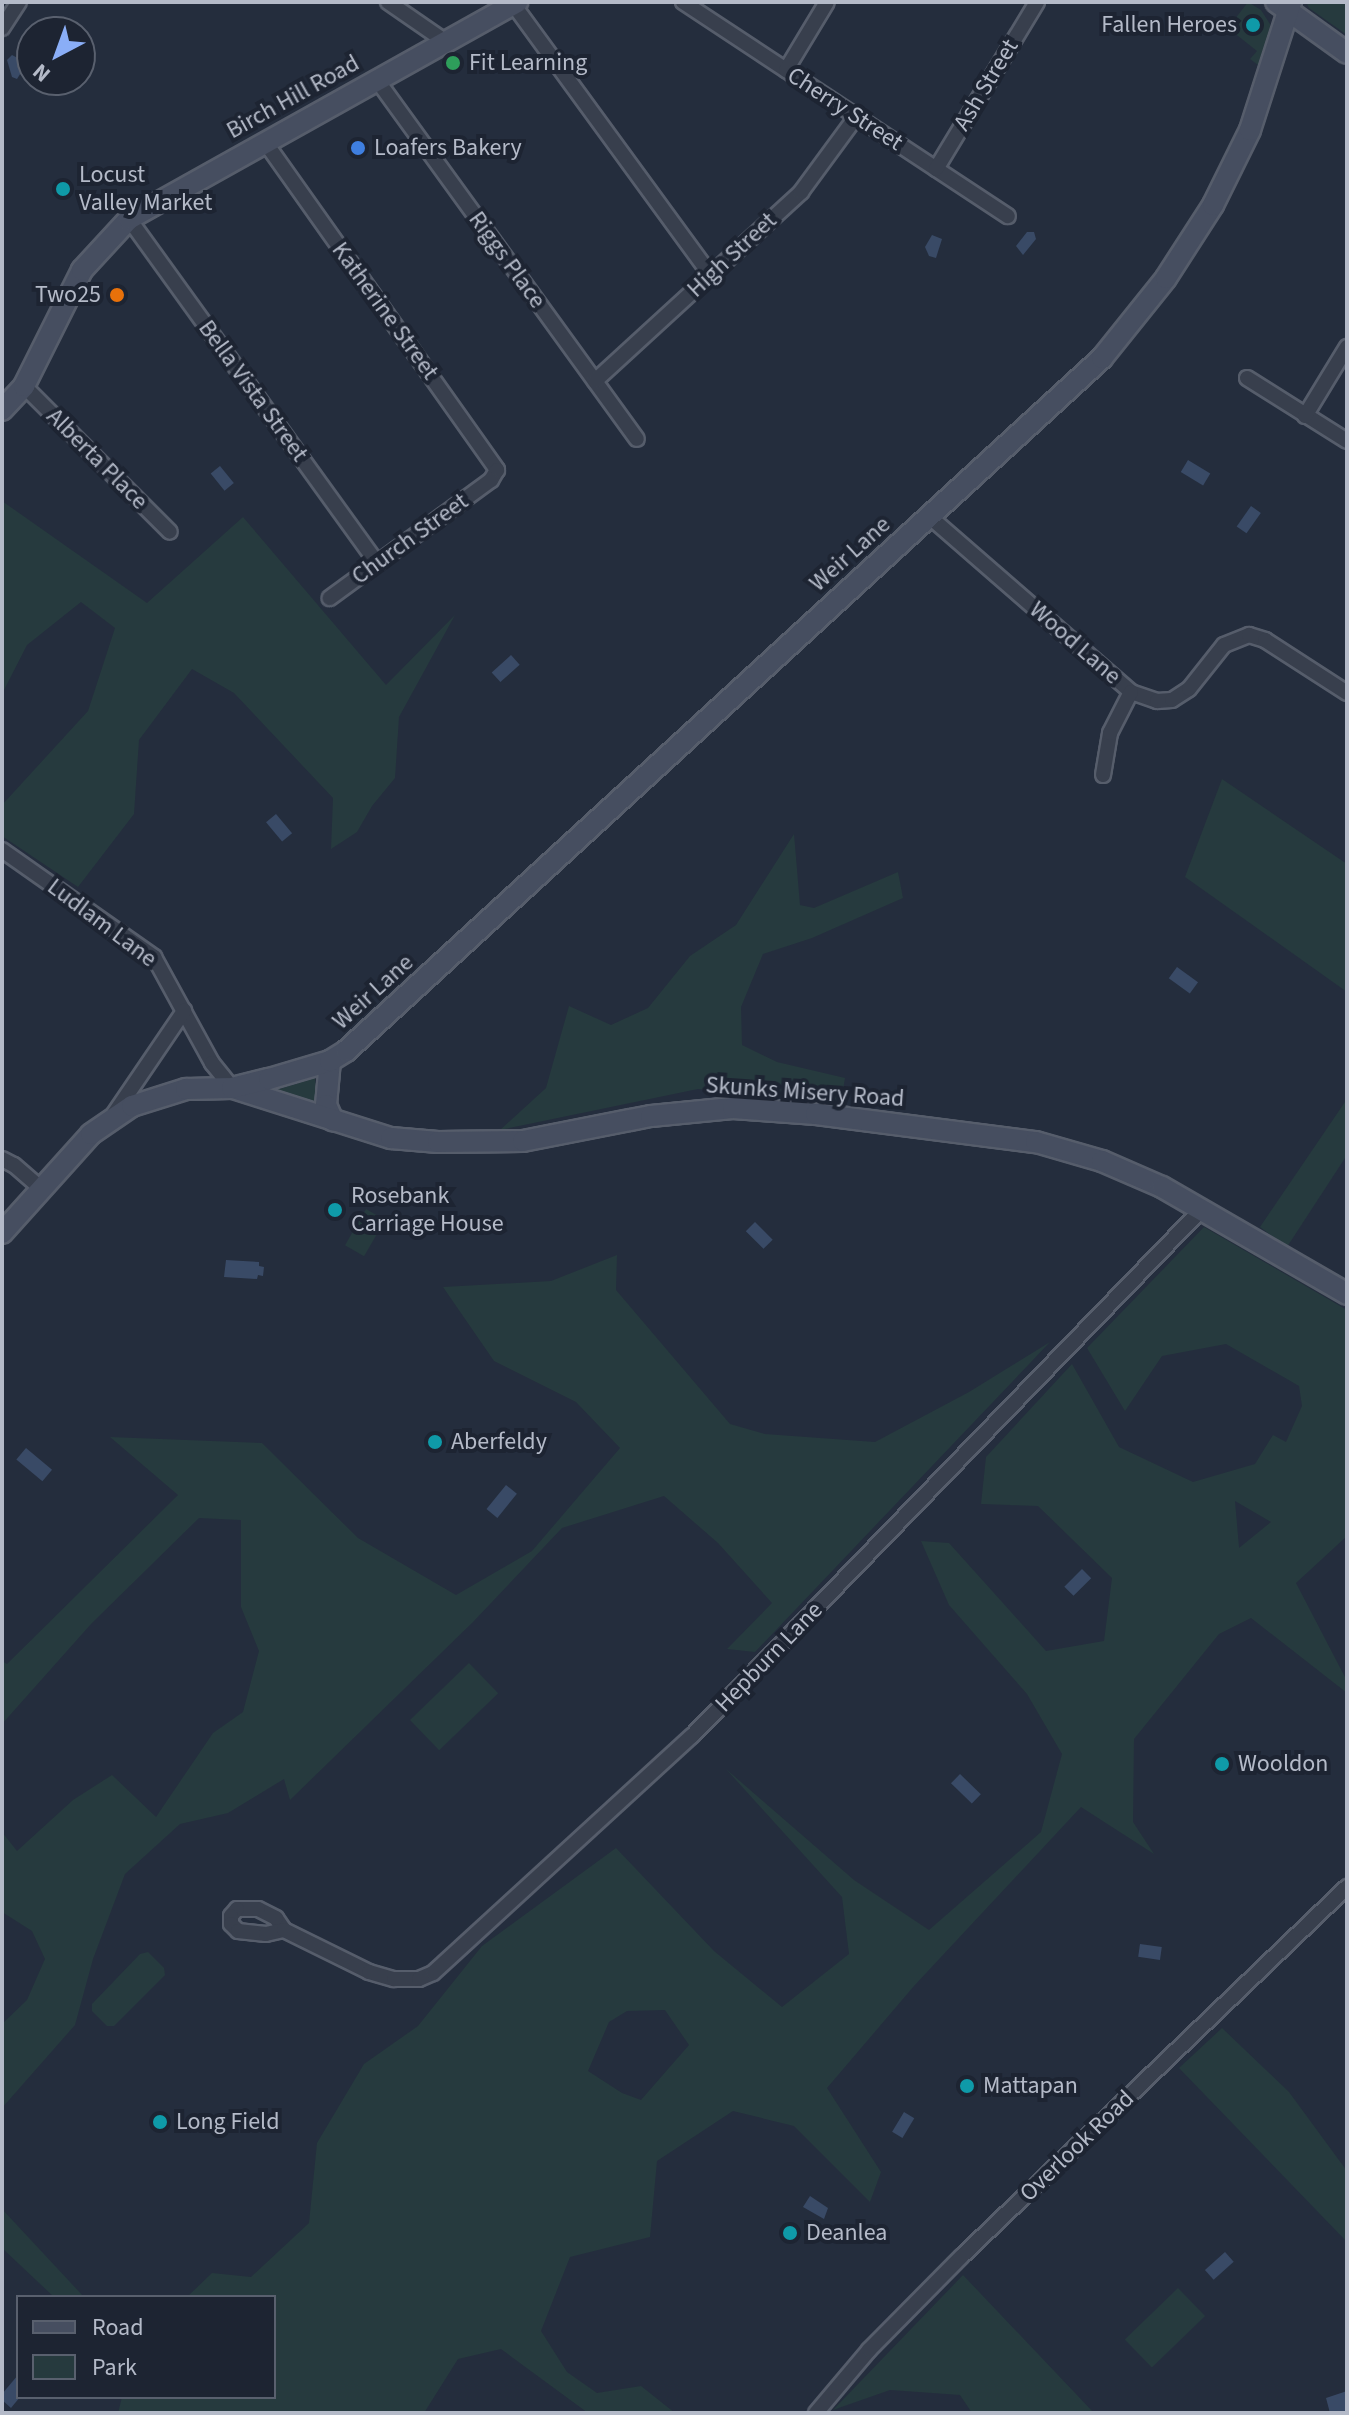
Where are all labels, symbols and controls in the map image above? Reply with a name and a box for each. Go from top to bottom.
place label: Fallen Heroes [1101,11,1237,39]
north arrow [16,16,96,96]
marker: Fallen Heroes [1244,16,1262,34]
street label: Ash Street [947,34,1025,136]
street label: Birch Hill Road [222,49,364,145]
place label: Fit Learning [469,49,587,77]
marker: Fit Learning [444,54,462,72]
text: N [26,56,58,89]
street label: Cherry Street [782,61,908,157]
place label: Loafers Bakery [374,134,522,162]
marker: Loafers Bakery [349,139,367,157]
place label: Locust Valley Market [79,161,212,217]
marker: Locust Valley Market [54,180,72,198]
street label: Riggs Place [462,206,552,314]
street label: High Street [681,206,783,304]
street label: Katherine Street [325,237,445,385]
place label: Two25 [35,281,101,309]
marker: Two25 [108,286,126,304]
street label: Bella Vista Street [192,315,314,467]
street label: Alberta Place [40,402,154,516]
street label: Church Street [346,487,474,591]
street label: Weir Lane [804,510,896,598]
street label: Wood Lane [1023,595,1127,691]
street label: Ludlam Lane [42,873,162,973]
street label: Weir Lane [327,948,419,1036]
street label: Skunks Misery Road [705,1071,905,1113]
place label: Rosebank Carriage House [351,1182,504,1238]
marker: Rosebank Carriage House [326,1201,344,1219]
place label: Aberfeldy [451,1428,547,1456]
marker: Aberfeldy [426,1433,444,1451]
street label: Hepburn Lane [709,1596,829,1718]
place label: Wooldon [1238,1750,1328,1778]
marker: Wooldon [1213,1755,1231,1773]
place label: Mattapan [983,2072,1078,2100]
marker: Mattapan [958,2077,976,2095]
street label: Overlook Road [1014,2084,1140,2208]
place label: Long Field [176,2108,280,2136]
marker: Long Field [151,2113,169,2131]
place label: Deanlea [806,2219,887,2247]
marker: Deanlea [781,2224,799,2242]
legend [16,2295,276,2399]
text: Road [92,2310,144,2345]
text: Park [92,2350,137,2385]

